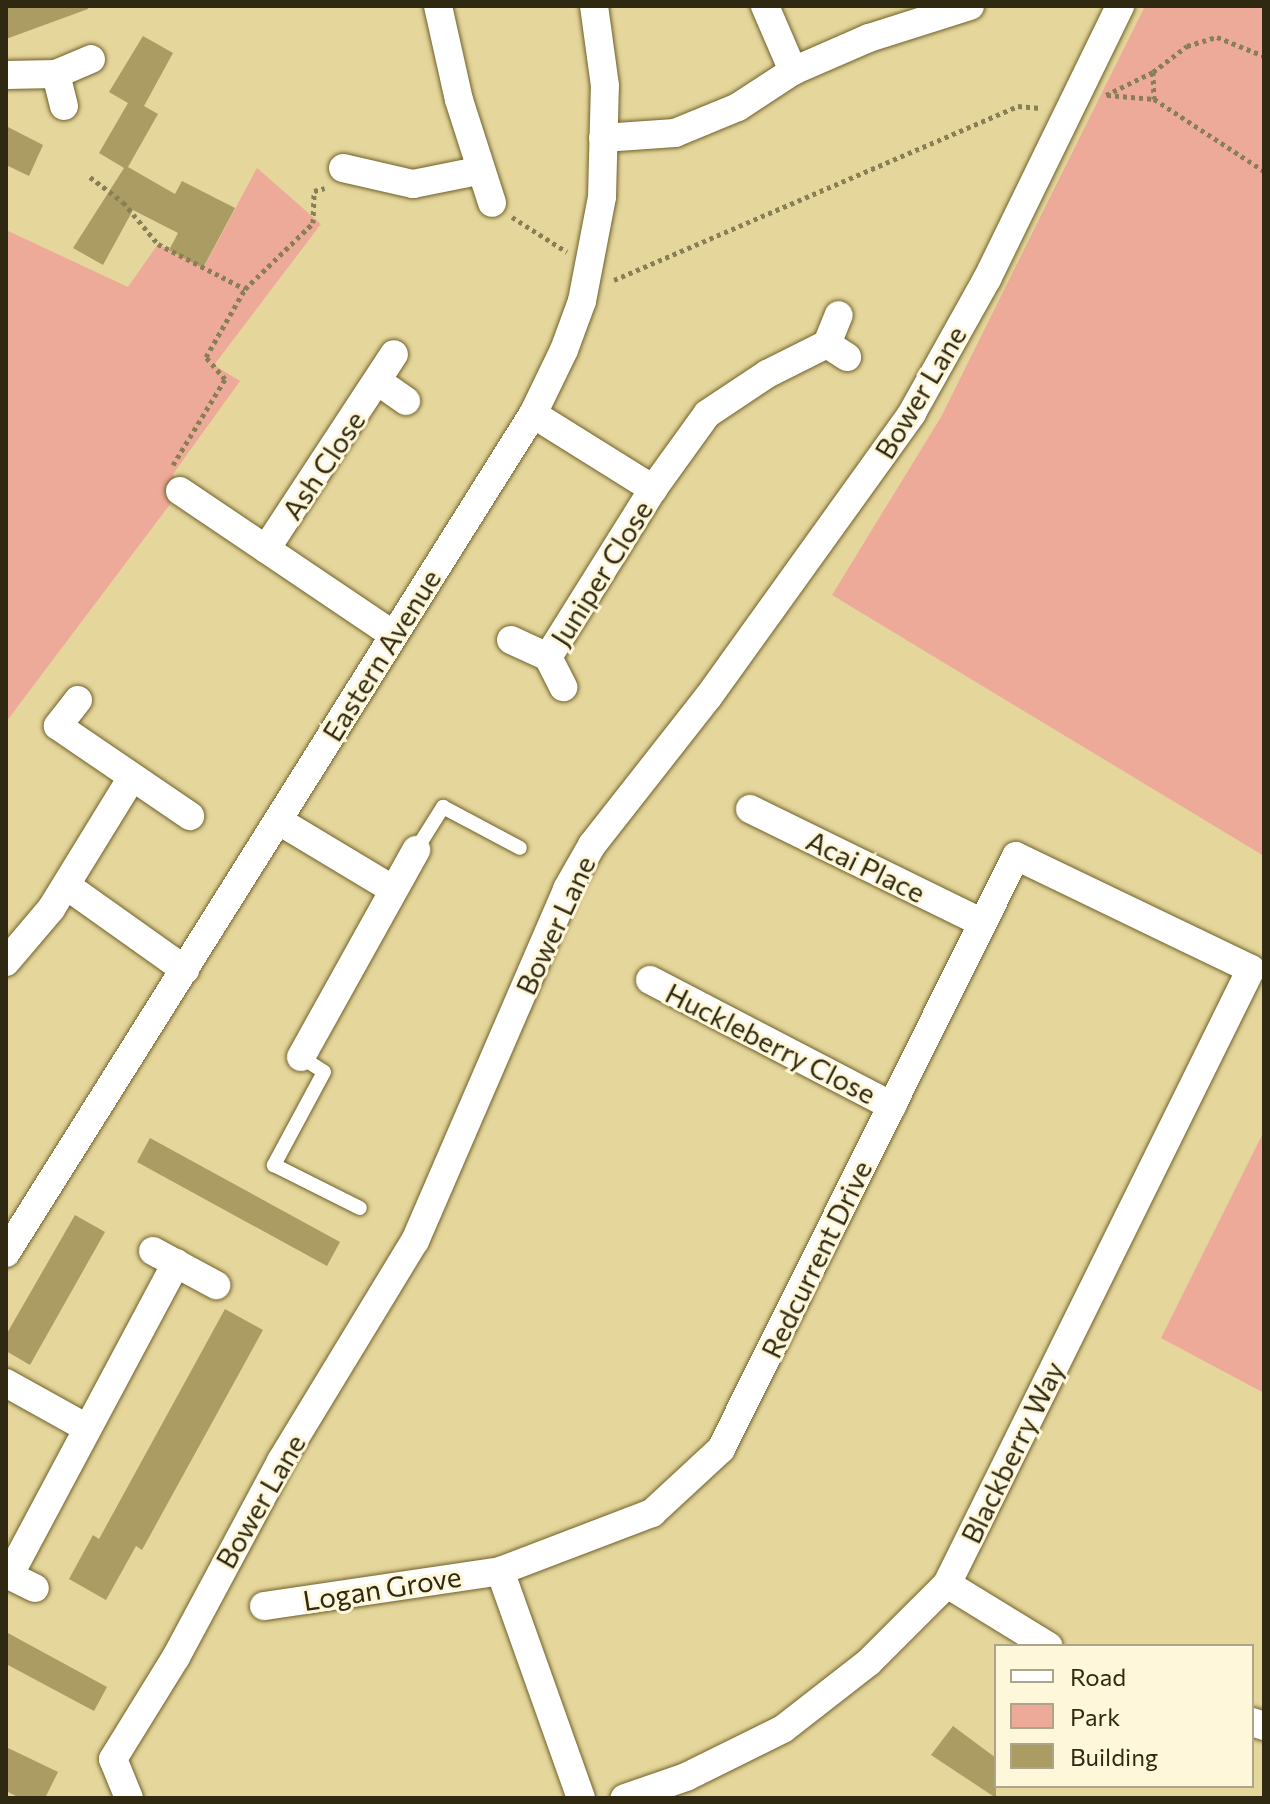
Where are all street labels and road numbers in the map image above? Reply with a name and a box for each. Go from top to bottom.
street label: Bower Lane [867,319,973,465]
street label: Ash Close [274,404,372,526]
street label: Juniper Close [543,494,659,652]
street label: Eastern Avenue [315,563,447,747]
street label: Acai Place [801,823,931,909]
street label: Bower Lane [508,850,602,1000]
street label: Huckleberry Close [660,976,882,1110]
street label: Redcurrent Drive [754,1155,878,1363]
street label: Blackberry Way [953,1356,1071,1548]
street label: Bower Lane [208,1428,312,1574]
street label: Logan Grove [300,1559,464,1617]

